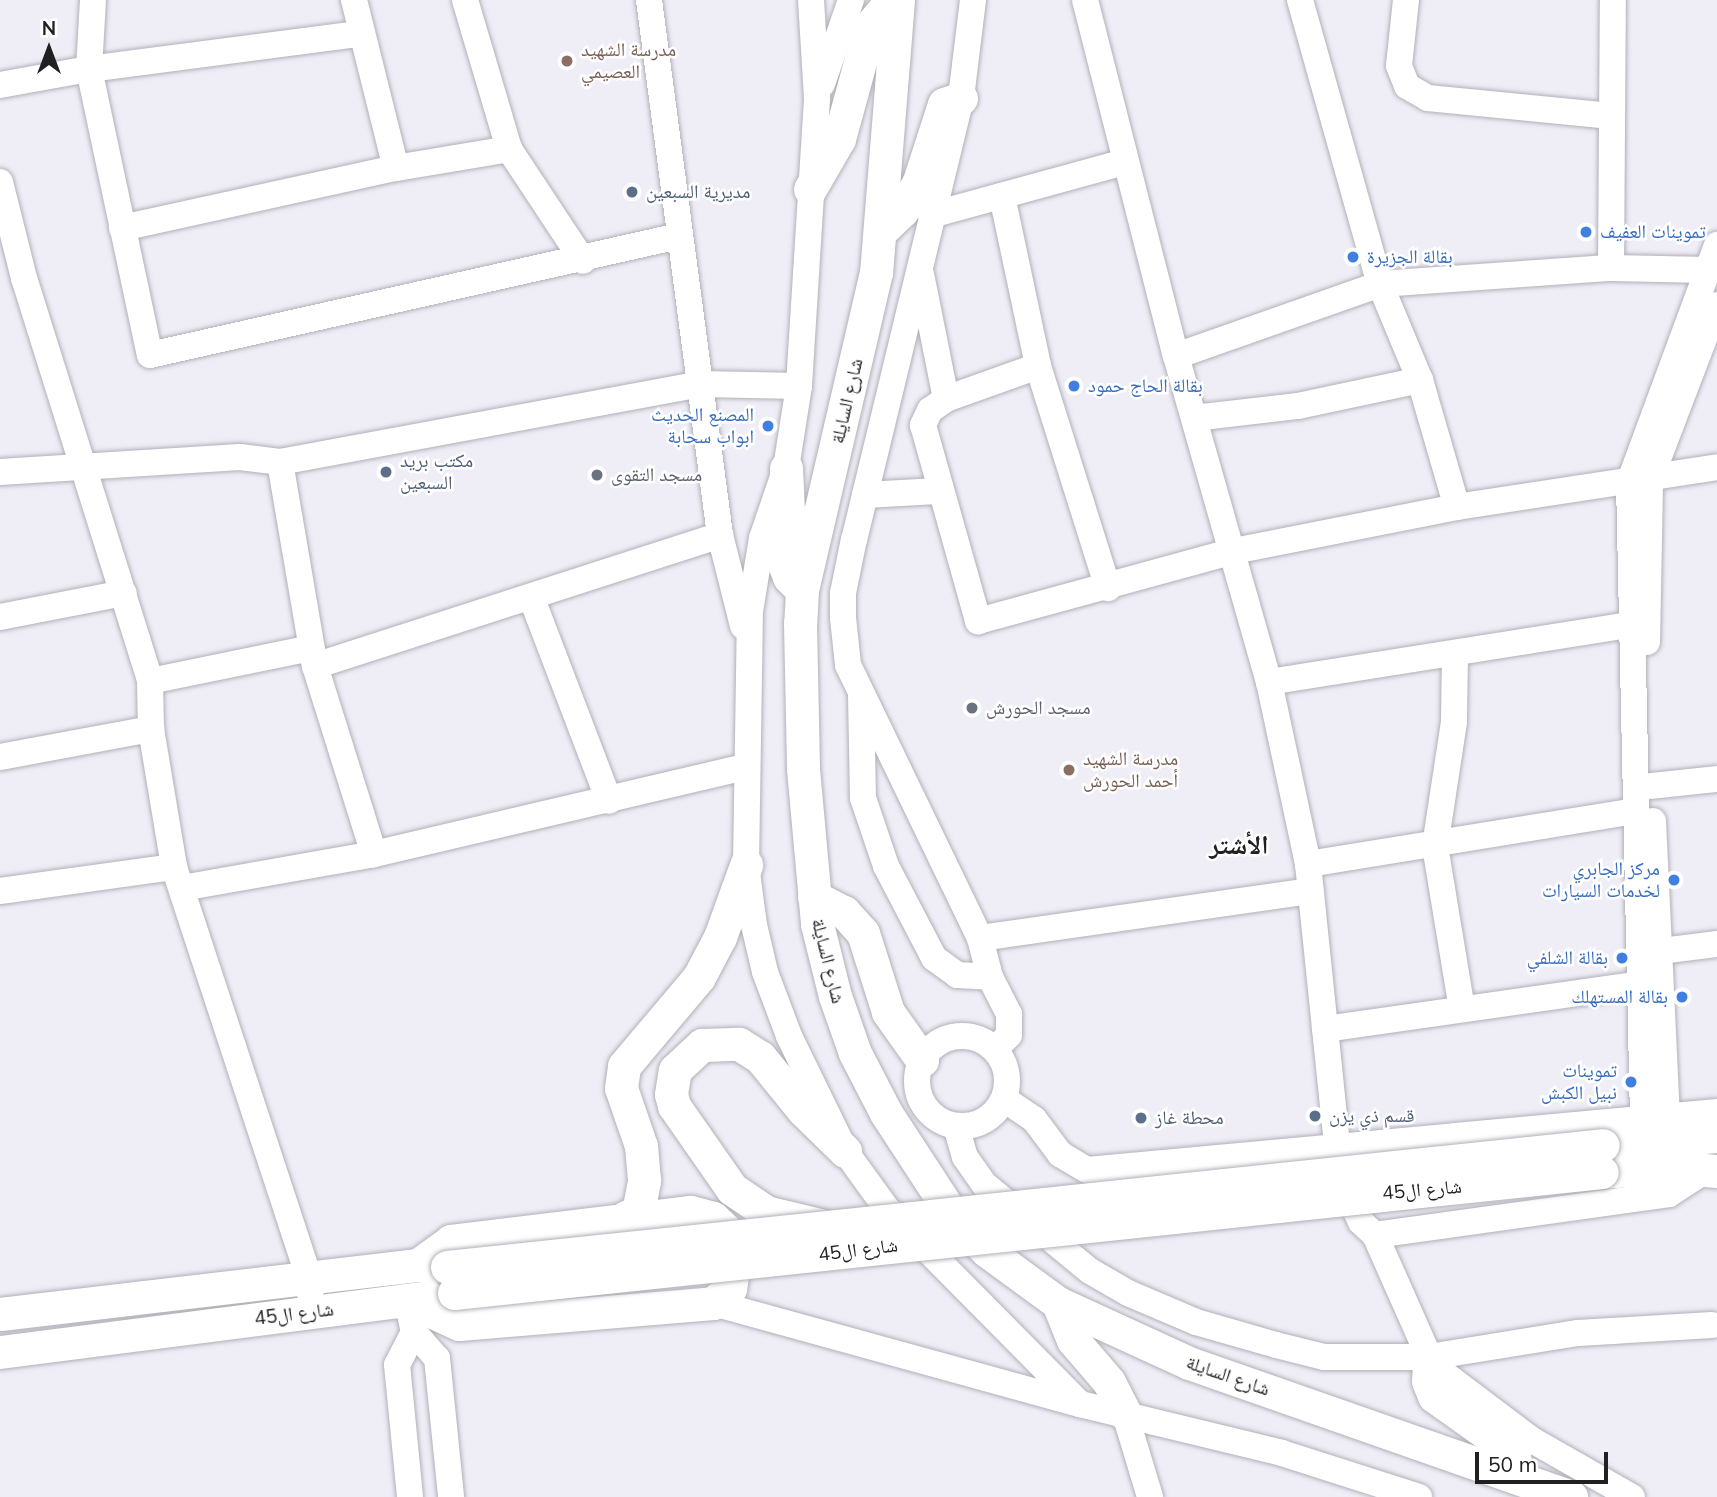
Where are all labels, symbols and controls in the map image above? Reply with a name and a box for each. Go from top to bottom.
north arrow [14,14,84,84]
text: N [42,16,56,40]
place label: مدرسة الشهيد العصيمي [581,39,676,83]
marker: مدرسة الشهيد العصيمي [559,53,575,69]
place label: مديرية السبعين [646,181,750,203]
marker: مديرية السبعين [624,184,640,200]
place label: تموينات العفيف [1600,221,1706,243]
marker: تموينات العفيف [1578,224,1594,240]
place label: بقالة الجزيرة [1367,246,1453,268]
marker: بقالة الجزيرة [1345,249,1361,265]
street label: شارع السايلة [826,356,868,446]
place label: بقالة الحاج حمود [1088,375,1203,397]
marker: بقالة الحاج حمود [1066,378,1082,394]
place label: المصنع الحديث ابواب سحابة [651,404,754,448]
marker: المصنع الحديث ابواب سحابة [760,418,776,434]
place label: مكتب بريد السبعين [400,450,473,494]
marker: مكتب بريد السبعين [378,464,394,480]
place label: مسجد التقوى [611,464,702,486]
marker: مسجد التقوى [589,467,605,483]
place label: مسجد الحورش [986,697,1091,719]
marker: مسجد الحورش [964,700,980,716]
place label: مدرسة الشهيد أحمد الحورش [1083,748,1178,792]
marker: مدرسة الشهيد أحمد الحورش [1061,762,1077,778]
district label: الأشتر [1209,829,1269,861]
place label: مركز الجابري لخدمات السيارات [1542,858,1660,902]
marker: مركز الجابري لخدمات السيارات [1666,872,1682,888]
street label: شارع السايلة [806,916,850,1006]
place label: بقالة الشلفي [1527,947,1608,969]
marker: بقالة الشلفي [1614,950,1630,966]
place label: بقالة المستهلك [1571,986,1668,1008]
marker: بقالة المستهلك [1674,989,1690,1005]
place label: تموينات نبيل الكبش [1541,1060,1617,1104]
marker: تموينات نبيل الكبش [1623,1074,1639,1090]
place label: قسم ذي يزن [1329,1105,1414,1127]
place label: محطة غاز [1155,1107,1224,1129]
marker: قسم ذي يزن [1307,1108,1323,1124]
marker: محطة غاز [1133,1110,1149,1126]
street label: شارع ال45 [1381,1175,1463,1205]
street label: شارع ال45 [817,1234,899,1266]
street label: شارع ال45 [253,1298,335,1330]
street label: شارع السايلة [1183,1351,1273,1401]
scale bar [1479,1438,1612,1482]
text: 50 m [1488,1451,1537,1477]

